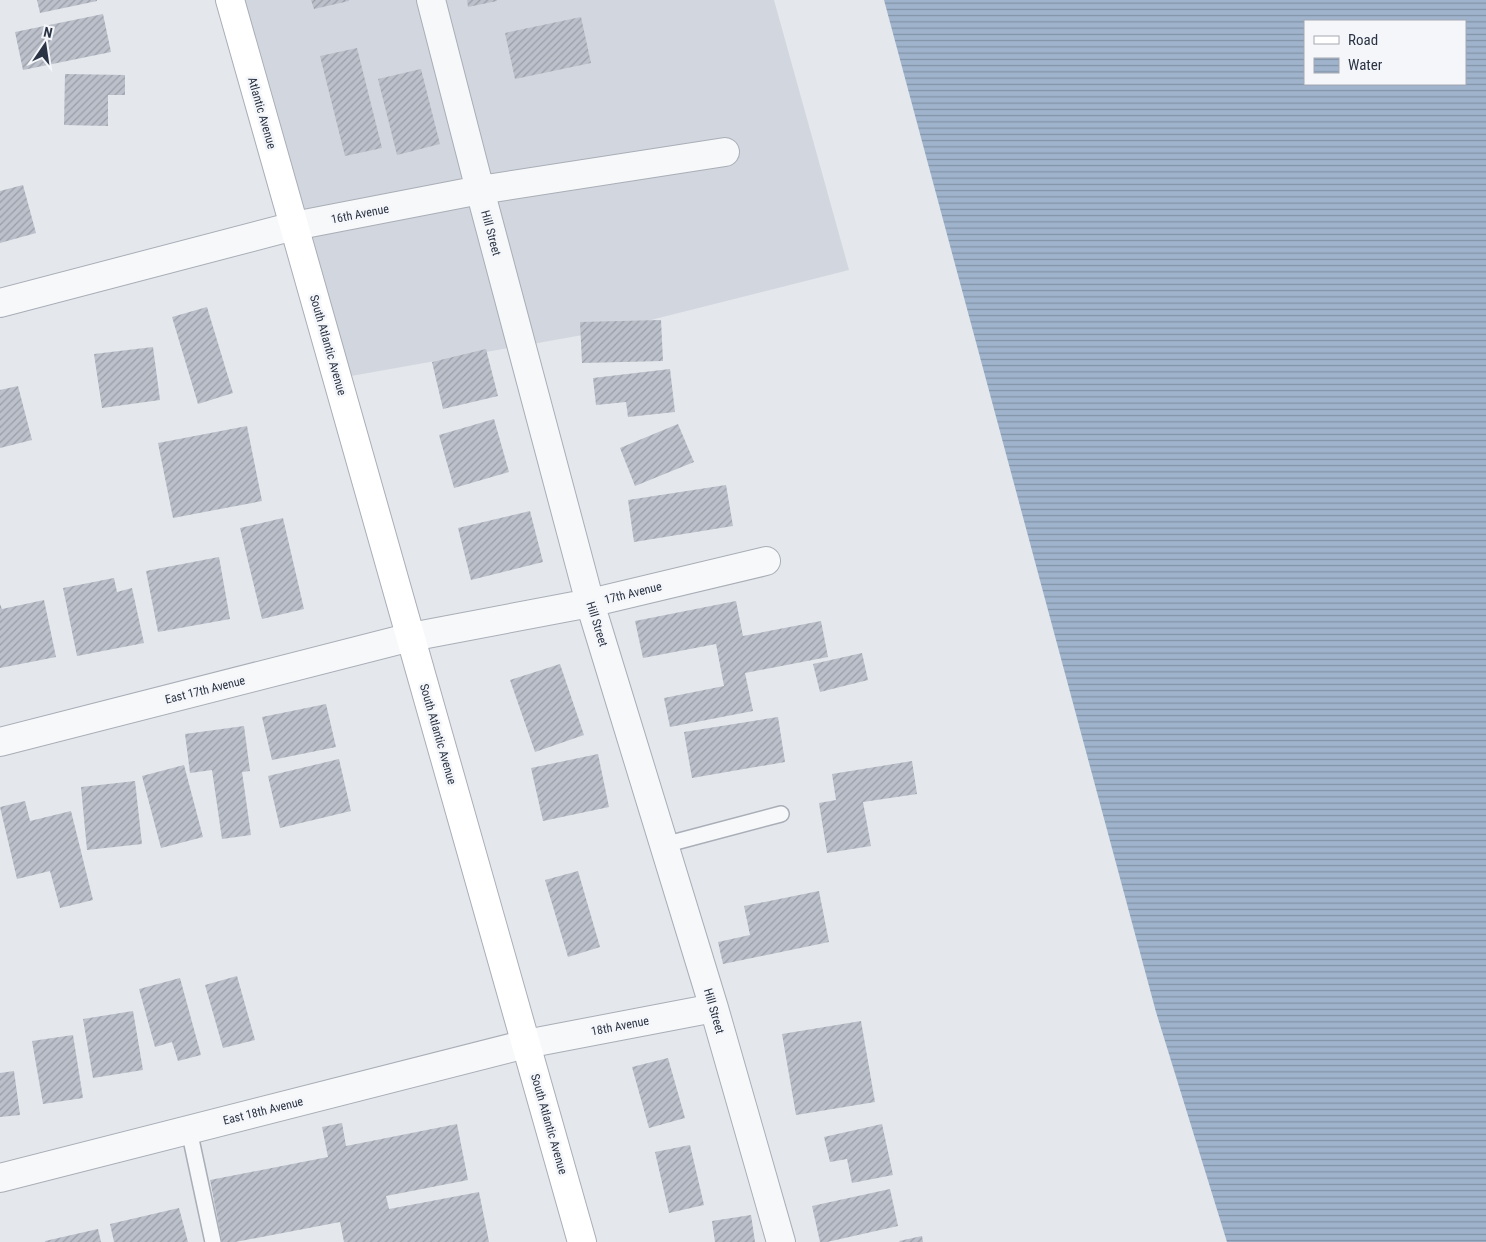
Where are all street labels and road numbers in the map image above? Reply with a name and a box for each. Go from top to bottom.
street label: Atlantic Avenue [245,76,279,151]
street label: 16th Avenue [330,201,390,226]
street label: Hill Street [478,209,504,258]
street label: South Atlantic Avenue [307,293,349,397]
street label: 17th Avenue [603,579,663,607]
street label: Hill Street [583,600,611,649]
street label: East 17th Avenue [164,673,247,707]
street label: South Atlantic Avenue [417,682,459,786]
street label: Hill Street [701,987,727,1036]
street label: 18th Avenue [590,1013,650,1038]
street label: South Atlantic Avenue [528,1072,570,1176]
street label: East 18th Avenue [222,1094,305,1128]

